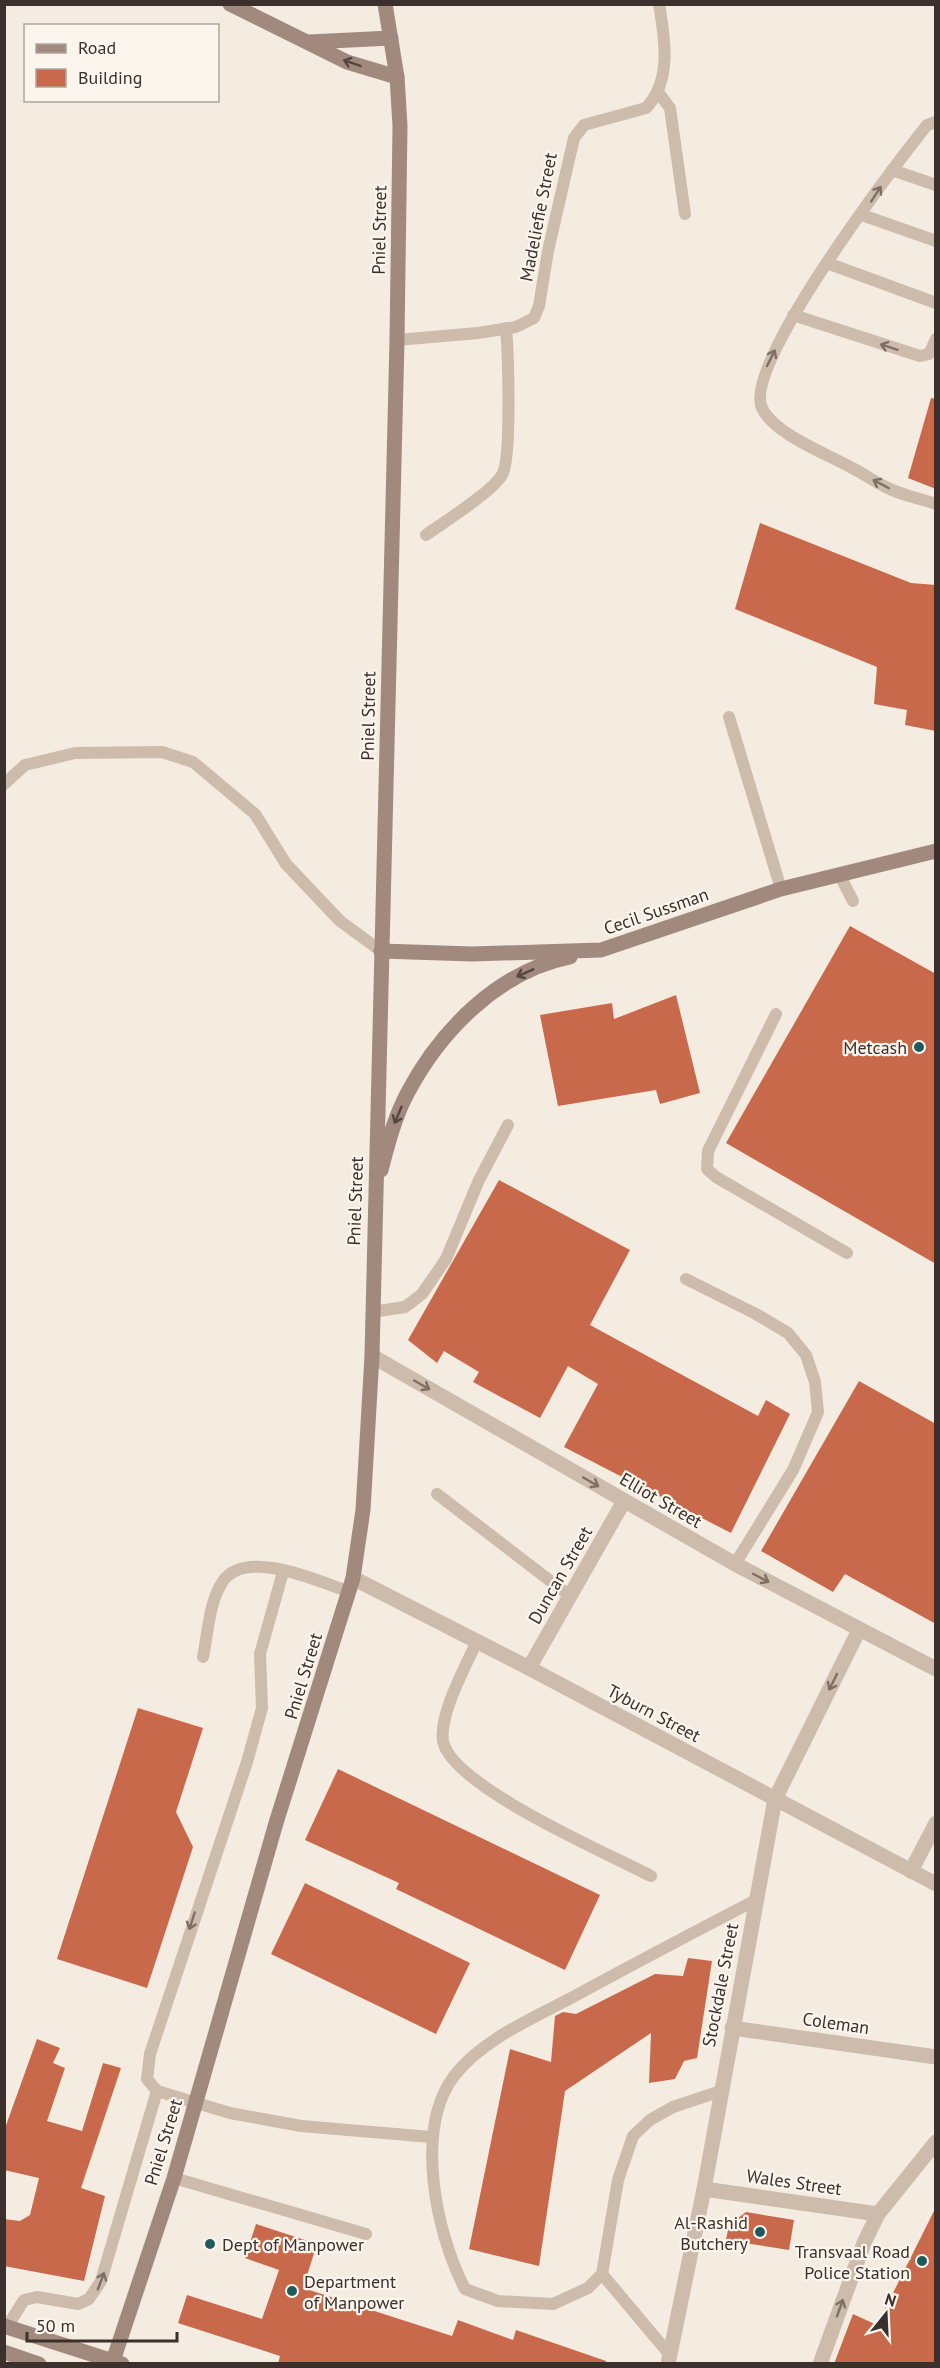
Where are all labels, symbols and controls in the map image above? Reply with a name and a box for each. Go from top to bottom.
legend [24,24,219,102]
text: Road [78,36,116,59]
one-way arrow [343,56,362,67]
text: Building [78,66,142,89]
street label: Madeliefie Street [514,151,562,283]
street label: Pniel Street [367,185,391,275]
one-way arrow [870,186,882,203]
one-way arrow [880,341,899,352]
one-way arrow [765,349,777,367]
one-way arrow [872,478,890,489]
street label: Pniel Street [356,671,380,761]
street label: Cecil Sussman [601,882,711,940]
one-way arrow [517,967,535,979]
place label: Metcash [843,1036,907,1059]
marker: Metcash [912,1040,926,1054]
one-way arrow [392,1105,403,1124]
street label: Pniel Street [342,1156,368,1246]
one-way arrow [413,1380,431,1391]
street label: Elliot Street [616,1467,706,1533]
one-way arrow [583,1477,600,1489]
street label: Duncan Street [523,1522,597,1628]
one-way arrow [752,1573,770,1584]
street label: Pniel Street [279,1630,327,1722]
one-way arrow [827,1673,838,1691]
street label: Tyburn Street [603,1679,705,1747]
one-way arrow [186,1911,197,1930]
street label: Stockdale Street [697,1921,743,2049]
street label: Coleman [801,2007,871,2039]
street label: Pniel Street [139,2096,187,2188]
street label: Wales Street [745,2164,843,2200]
place label: Al-Rashid Butchery [674,2211,749,2255]
marker: Al-Rashid Butchery [753,2225,767,2239]
place label: Dept of Manpower [222,2233,364,2256]
marker: Dept of Manpower [203,2237,217,2251]
place label: Transvaal Road Police Station [795,2240,910,2284]
marker: Transvaal Road Police Station [915,2254,929,2268]
place label: Department of Manpower [304,2270,404,2314]
one-way arrow [96,2272,107,2290]
marker: Department of Manpower [285,2284,299,2298]
north arrow [856,2284,916,2344]
text: N [883,2289,899,2311]
one-way arrow [836,2300,847,2318]
scale bar [27,2305,177,2343]
text: 50 m [36,2314,75,2337]

